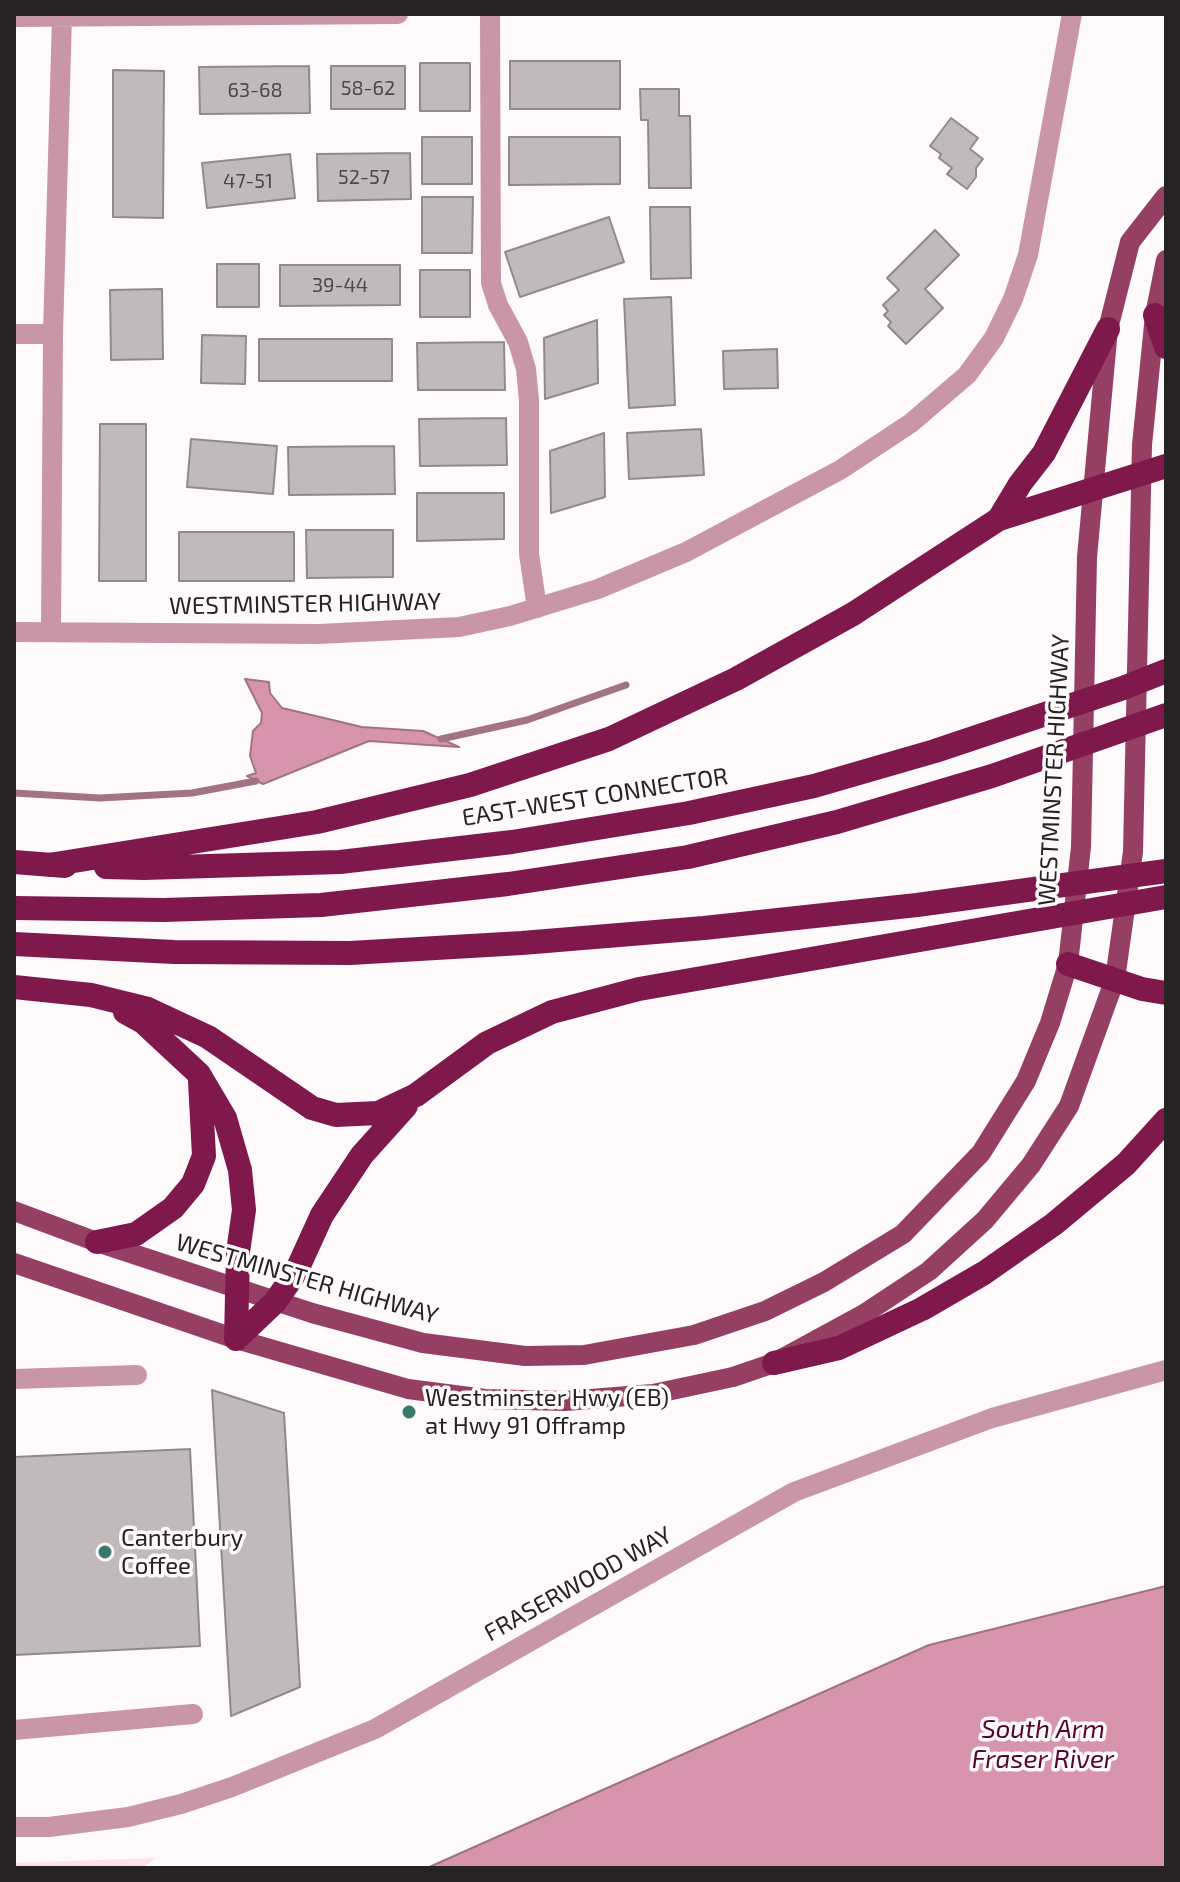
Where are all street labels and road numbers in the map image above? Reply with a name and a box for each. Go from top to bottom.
street label: WESTMINSTER HIGHWAY [169,587,441,621]
street label: WESTMINSTER HIGHWAY [1033,634,1075,906]
street label: EAST-WEST CONNECTOR [460,762,730,832]
street label: WESTMINSTER HIGHWAY [172,1228,442,1330]
street label: FRASERWOOD WAY [479,1520,677,1648]

